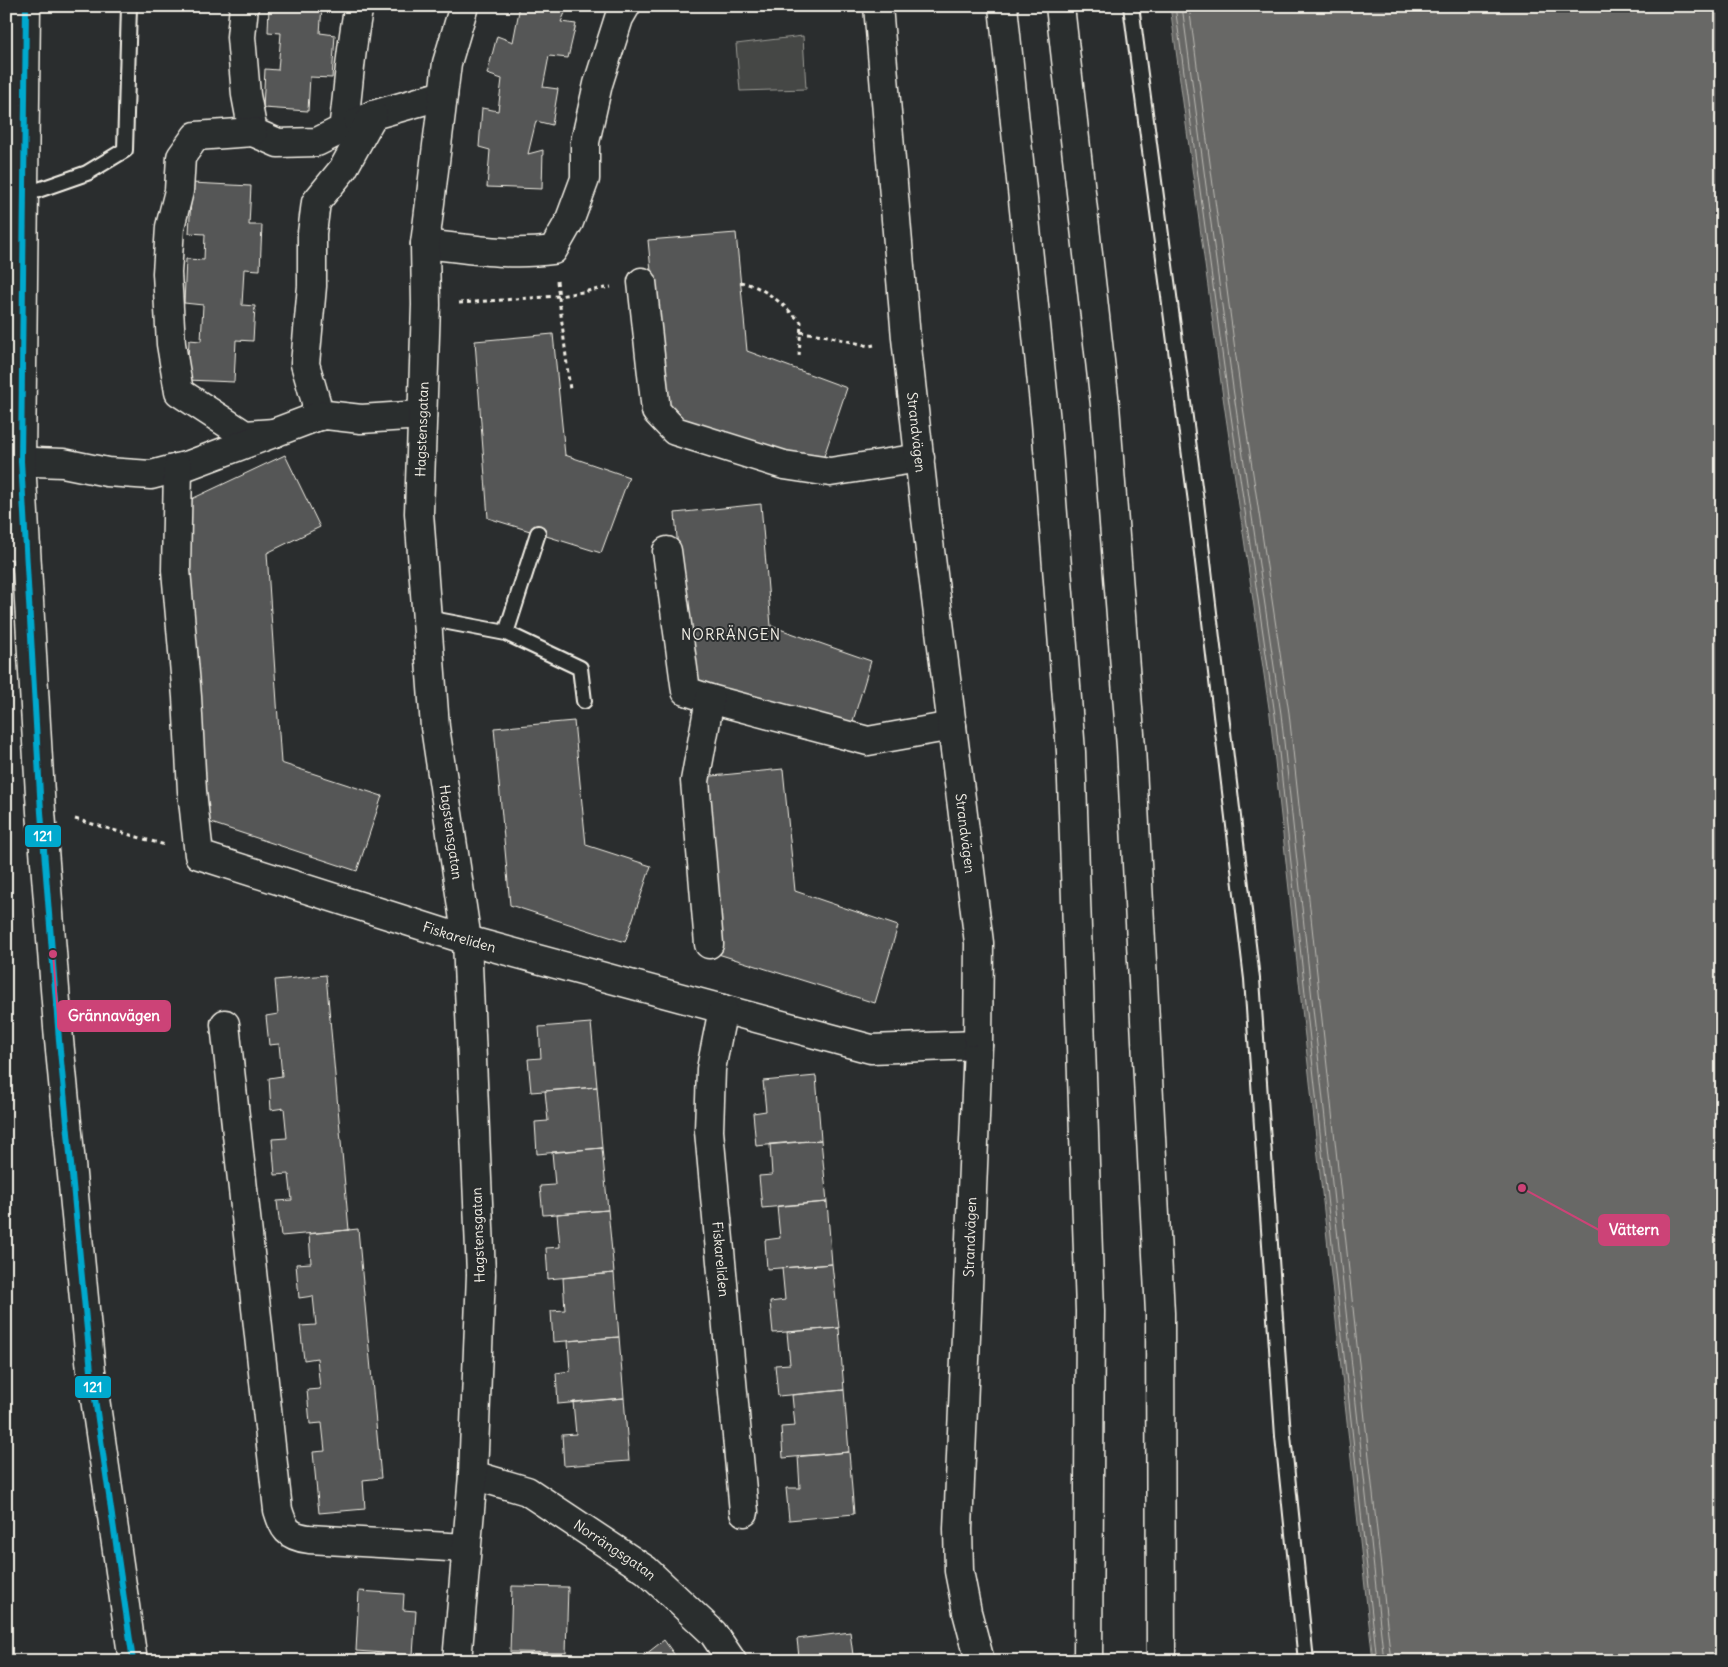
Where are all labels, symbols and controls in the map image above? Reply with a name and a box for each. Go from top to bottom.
street label: Hagstensgatan [411,381,432,477]
street label: Strandvägen [903,391,930,473]
district label: NORRÄNGEN [681,625,781,644]
street label: Hagstensgatan [435,784,467,880]
street label: Strandvägen [951,792,979,874]
line badge: 121 [24,824,62,848]
text: 121 [34,827,52,845]
street label: Fiskareliden [421,918,498,956]
callout: Grännavägen [58,1001,170,1031]
text: Grännavägen [68,1006,160,1026]
street label: Hagstensgatan [467,1187,489,1283]
street label: Strandvägen [960,1197,980,1277]
callout: Vättern [1599,1215,1669,1245]
text: Vättern [1609,1220,1659,1239]
street label: Fiskareliden [708,1221,733,1298]
line badge: 121 [74,1375,112,1399]
text: 121 [84,1378,102,1396]
street label: Norrängsgatan [570,1515,660,1584]

